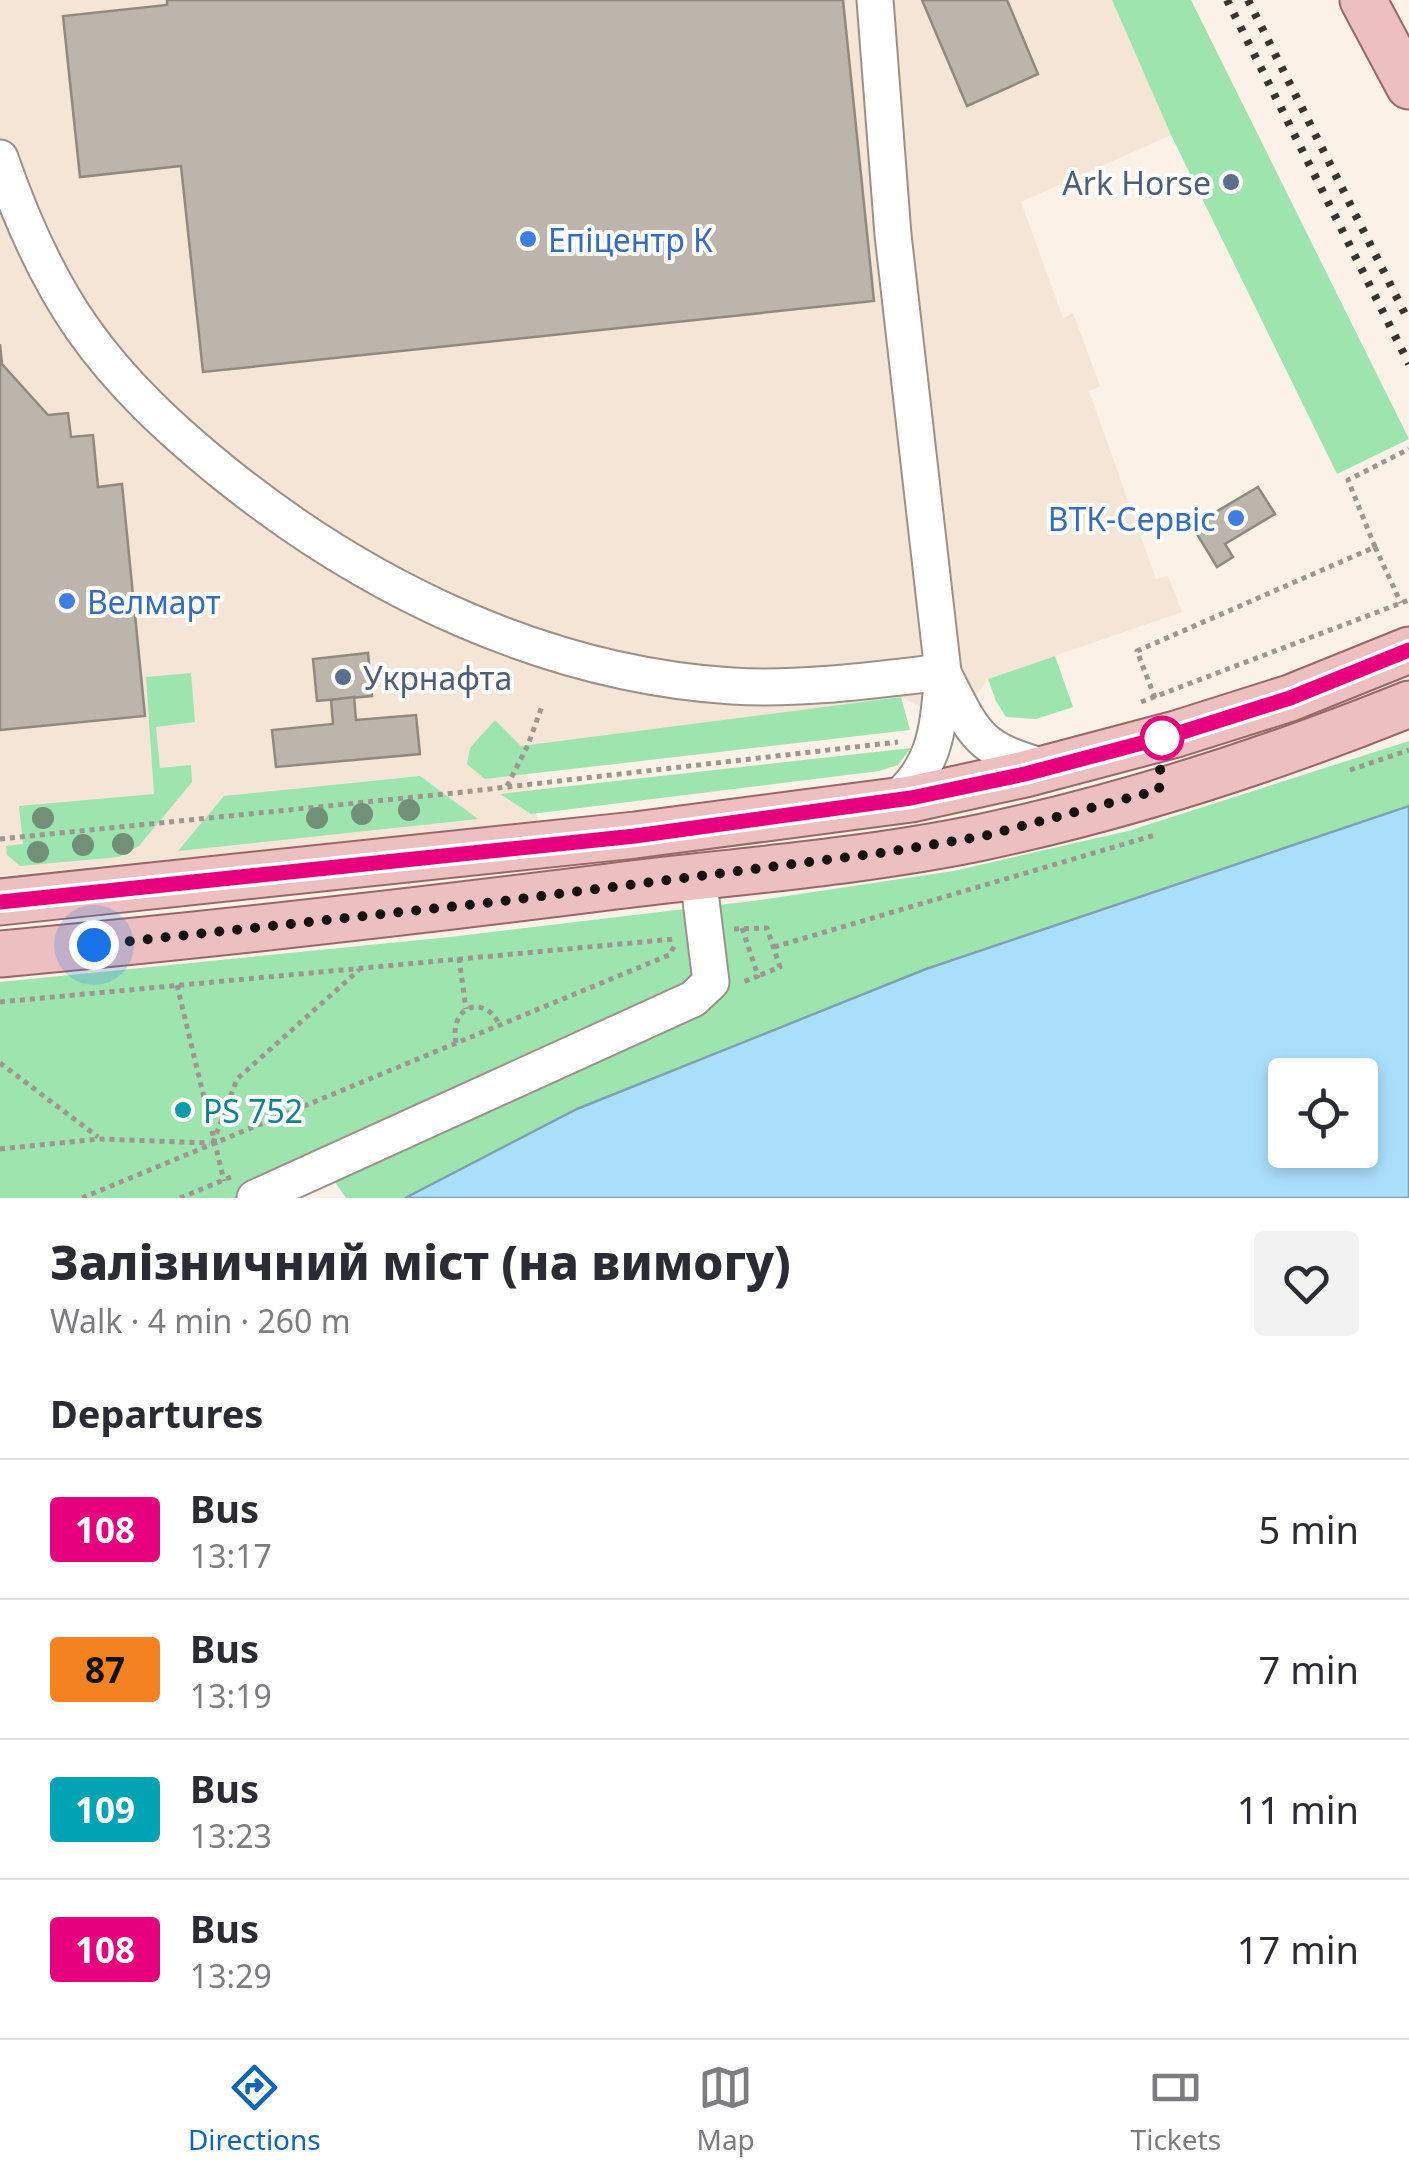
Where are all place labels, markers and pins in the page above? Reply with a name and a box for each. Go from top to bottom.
place label: Ark Horse [1062,161,1211,204]
marker: Ark Horse [1220,171,1242,193]
place label: Епіцентр К [548,218,713,261]
marker: Епіцентр К [517,228,539,250]
place label: ВТК-Сервіс [1048,497,1216,540]
marker: ВТК-Сервіс [1225,507,1247,529]
place label: Велмарт [87,580,221,623]
marker: Велмарт [56,590,78,612]
place label: Укрнафта [363,656,512,699]
marker: Укрнафта [332,666,354,688]
unlabelled marker [1141,717,1183,759]
place label: PS 752 [203,1089,303,1132]
marker: PS 752 [172,1099,194,1121]

